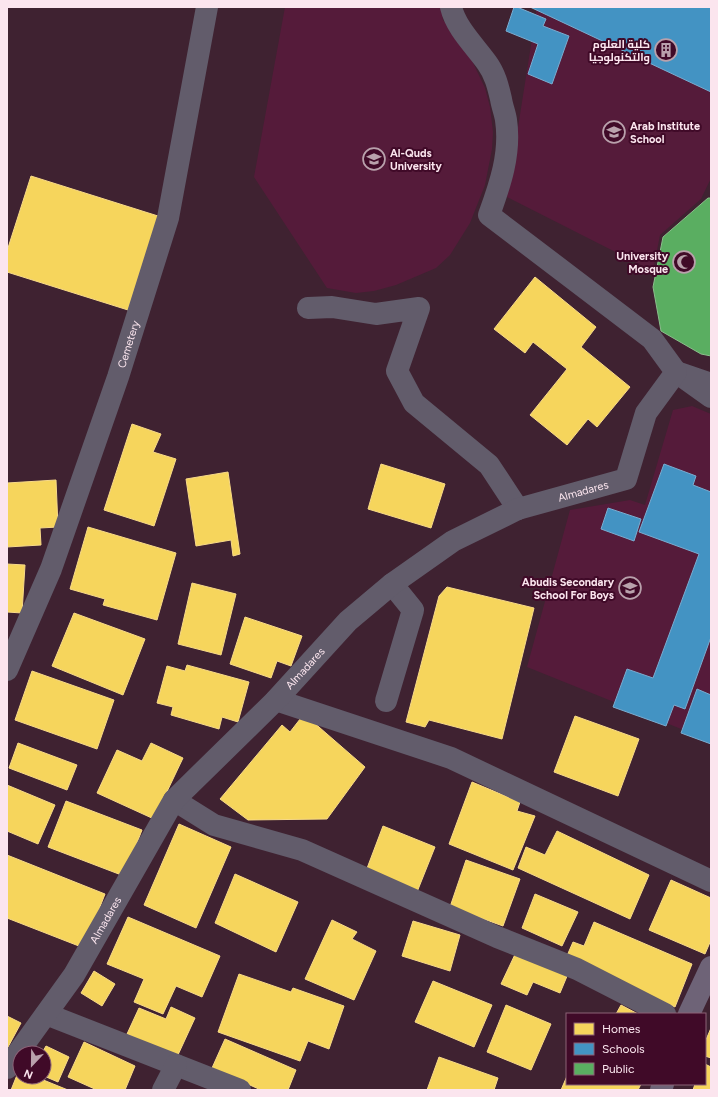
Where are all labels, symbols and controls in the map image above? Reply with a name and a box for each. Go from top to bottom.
building icon: كلية العلوم والتكنولوجيا [653,37,679,63]
place label: كلية العلوم والتكنولوجيا [589,38,650,65]
school or university icon: Arab Institute School [601,119,627,145]
place label: Arab Institute School [630,120,700,146]
school or university icon: Al-Quds University [361,146,387,172]
place label: Al-Quds University [390,147,443,173]
mosque icon: University Mosque [671,249,697,275]
place label: University Mosque [616,250,669,276]
street label: Cemetery [115,319,142,370]
street label: Almadares [556,478,610,505]
school or university icon: Abudis Secondary School For Boys [617,575,643,601]
place label: Abudis Secondary School For Boys [522,576,615,602]
street label: Almadares [283,645,328,692]
street label: Almadares [87,894,124,946]
legend [566,1013,706,1085]
text: Homes [602,1022,641,1036]
text: Schools [602,1042,645,1056]
north arrow [12,1045,52,1085]
text: Public [602,1062,635,1076]
text: N [22,1066,35,1081]

